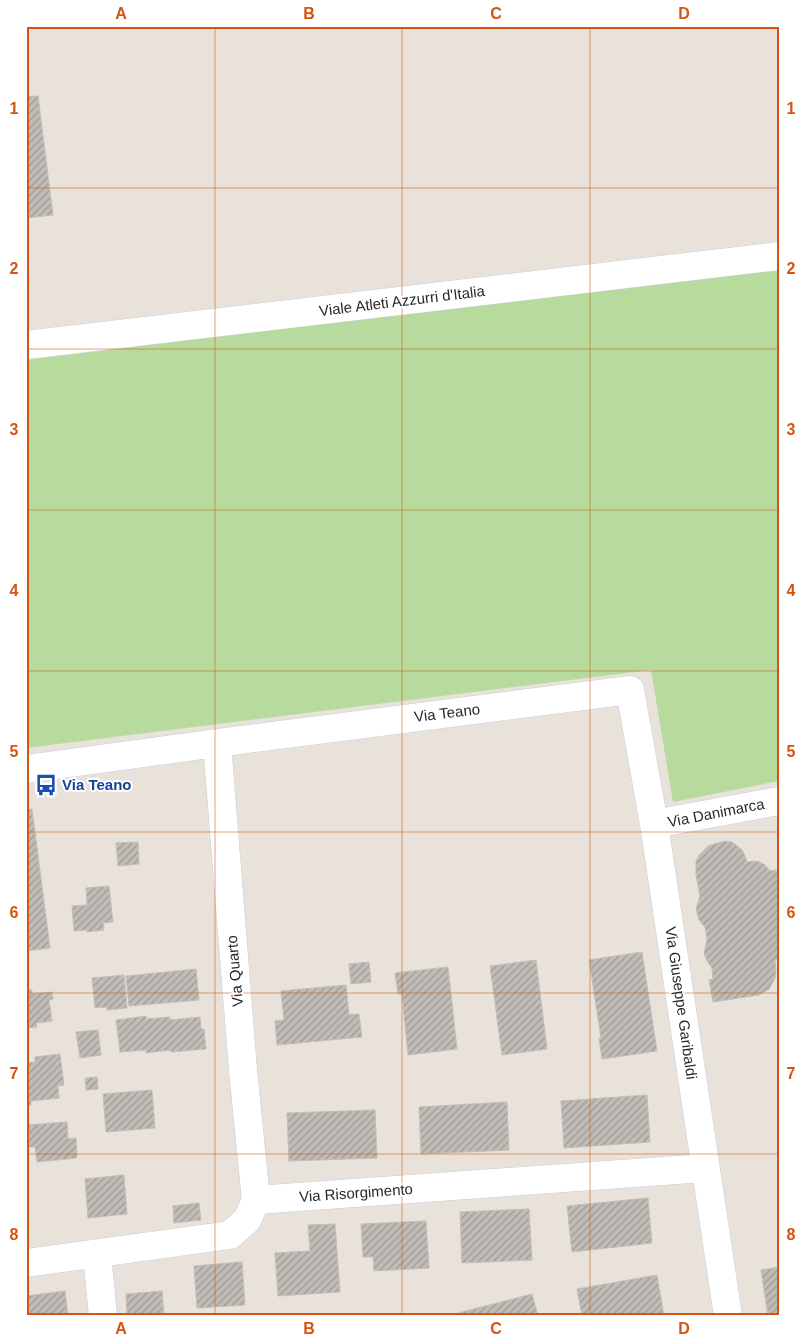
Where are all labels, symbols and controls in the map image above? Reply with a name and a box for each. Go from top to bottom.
text: A [115,5,127,22]
text: B [303,5,315,22]
text: C [490,5,502,22]
text: D [678,5,690,22]
text: 1 [10,100,19,117]
text: 1 [787,100,796,117]
text: 2 [10,260,19,277]
text: 2 [787,260,796,277]
street label: Viale Atleti Azzurri d'Italia [318,282,486,319]
text: 3 [10,421,19,438]
text: 3 [787,421,796,438]
text: 4 [10,582,19,599]
text: 4 [787,582,796,599]
street label: Via Teano [413,700,481,725]
text: 5 [10,743,19,760]
text: 5 [787,743,796,760]
bus stop icon: Via Teano [33,772,59,798]
place label: Via Teano [62,776,131,793]
street label: Via Danimarca [666,795,766,830]
text: 6 [10,904,19,921]
text: 6 [787,904,796,921]
street label: Via Giuseppe Garibaldi [662,926,701,1080]
street label: Via Quarto [223,935,246,1007]
text: 7 [10,1065,19,1082]
text: 7 [787,1065,796,1082]
street label: Via Risorgimento [299,1180,413,1205]
text: 8 [10,1226,19,1243]
text: 8 [787,1226,796,1243]
text: A [115,1320,127,1337]
text: B [303,1320,315,1337]
text: C [490,1320,502,1337]
text: D [678,1320,690,1337]

